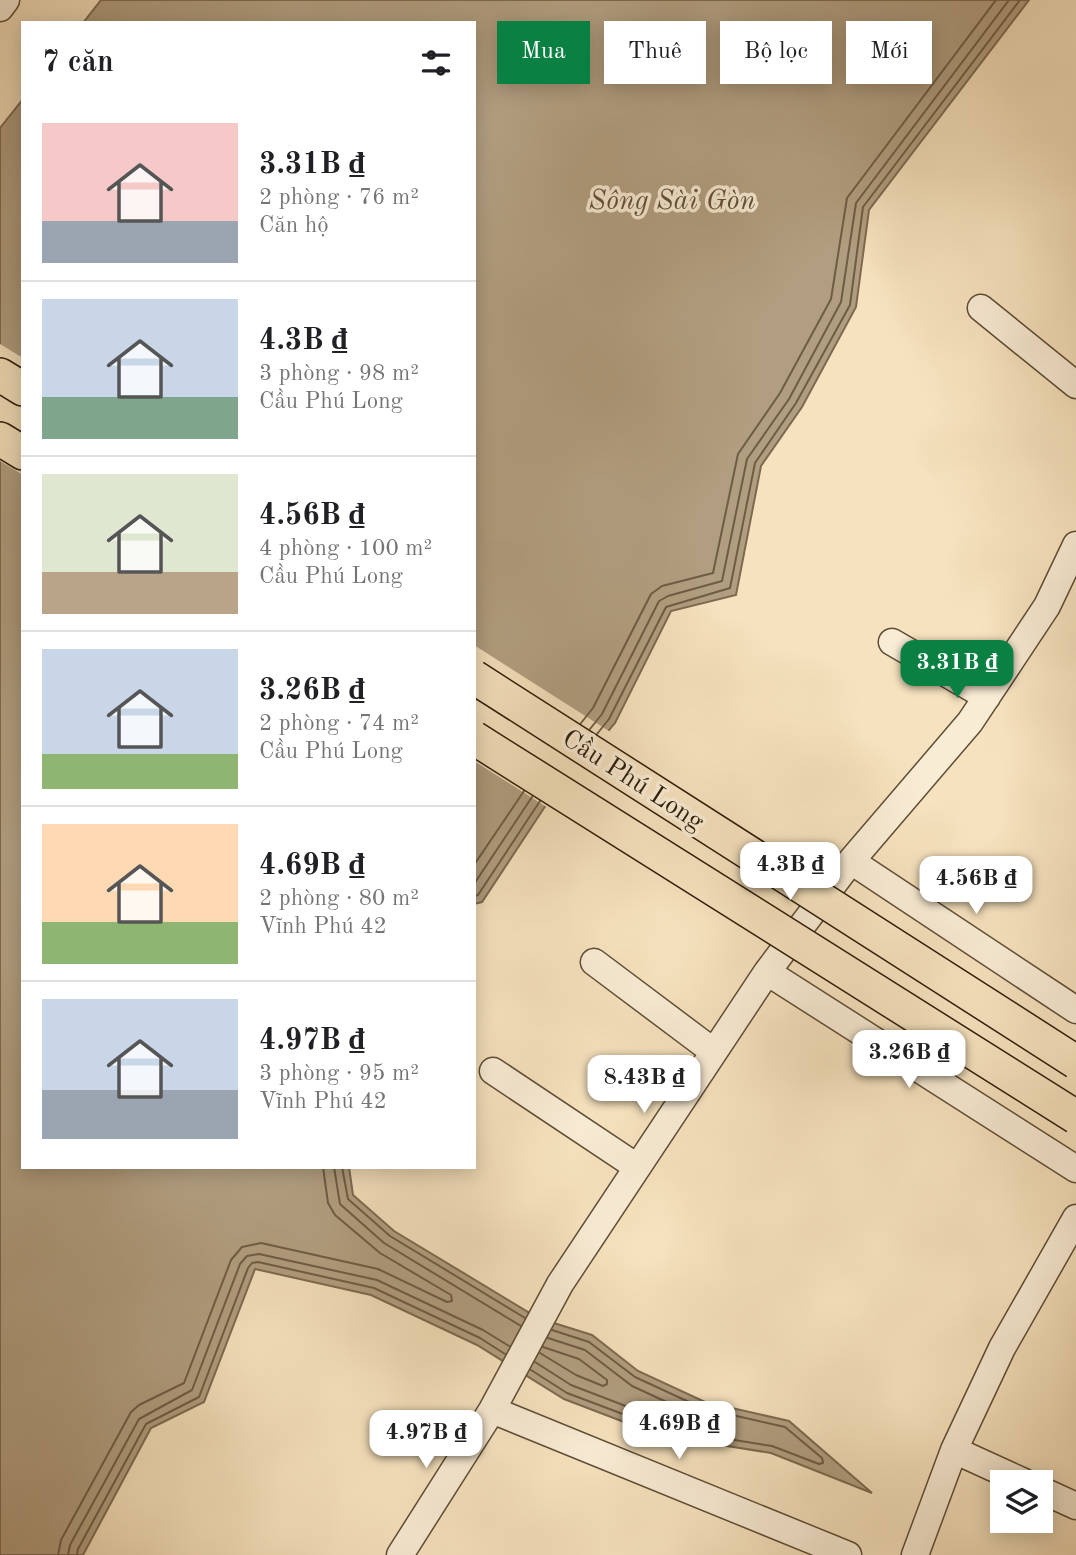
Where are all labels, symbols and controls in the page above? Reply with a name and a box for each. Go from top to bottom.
chip: Mua [497,21,590,84]
chip: Thuê [604,21,706,84]
chip: Bộ lọc [720,21,832,84]
chip: Mới [846,21,932,84]
icon: filters [417,44,455,82]
text: 7 căn [42,48,114,78]
text: 3.31B ₫ [259,150,365,180]
icon: home [98,151,182,235]
text: 2 phòng · 76 m² [259,186,419,209]
water label: Sông Sài Gòn [589,188,755,216]
text: Căn hộ [259,214,329,237]
text: 4.3B ₫ [259,326,347,356]
icon: home [98,327,182,411]
text: 3 phòng · 98 m² [259,362,419,385]
text: Cầu Phú Long [259,390,403,413]
text: 4.56B ₫ [259,501,365,531]
icon: home [98,502,182,586]
text: 4 phòng · 100 m² [259,537,432,560]
text: Cầu Phú Long [259,565,403,588]
pin: 3.31B ₫ [892,640,1022,700]
text: 3.31B ₫ [916,651,998,674]
text: 3.26B ₫ [259,676,365,706]
icon: home [98,677,182,761]
text: 2 phòng · 74 m² [259,712,419,735]
street label: Cầu Phú Long [558,724,709,836]
text: Cầu Phú Long [259,740,403,763]
pin: 4.3B ₫ [733,842,847,902]
text: 4.69B ₫ [259,851,365,881]
icon: home [98,852,182,936]
text: 4.3B ₫ [756,853,824,876]
pin: 4.56B ₫ [911,856,1041,916]
text: 4.56B ₫ [935,867,1017,890]
text: 2 phòng · 80 m² [259,887,419,910]
text: Vĩnh Phú 42 [259,915,387,938]
text: 4.97B ₫ [259,1026,365,1056]
icon: home [98,1027,182,1111]
pin: 3.26B ₫ [844,1030,974,1090]
text: 3.26B ₫ [868,1041,950,1064]
pin: 8.43B ₫ [579,1056,709,1115]
text: 3 phòng · 95 m² [259,1062,419,1085]
text: 8.43B ₫ [603,1066,685,1089]
text: Vĩnh Phú 42 [259,1090,387,1113]
pin: 4.69B ₫ [614,1402,744,1461]
pin: 4.97B ₫ [361,1410,491,1470]
text: 4.69B ₫ [638,1412,720,1435]
text: 4.97B ₫ [385,1421,467,1444]
map controls [990,1470,1053,1533]
button: layers [990,1470,1053,1533]

